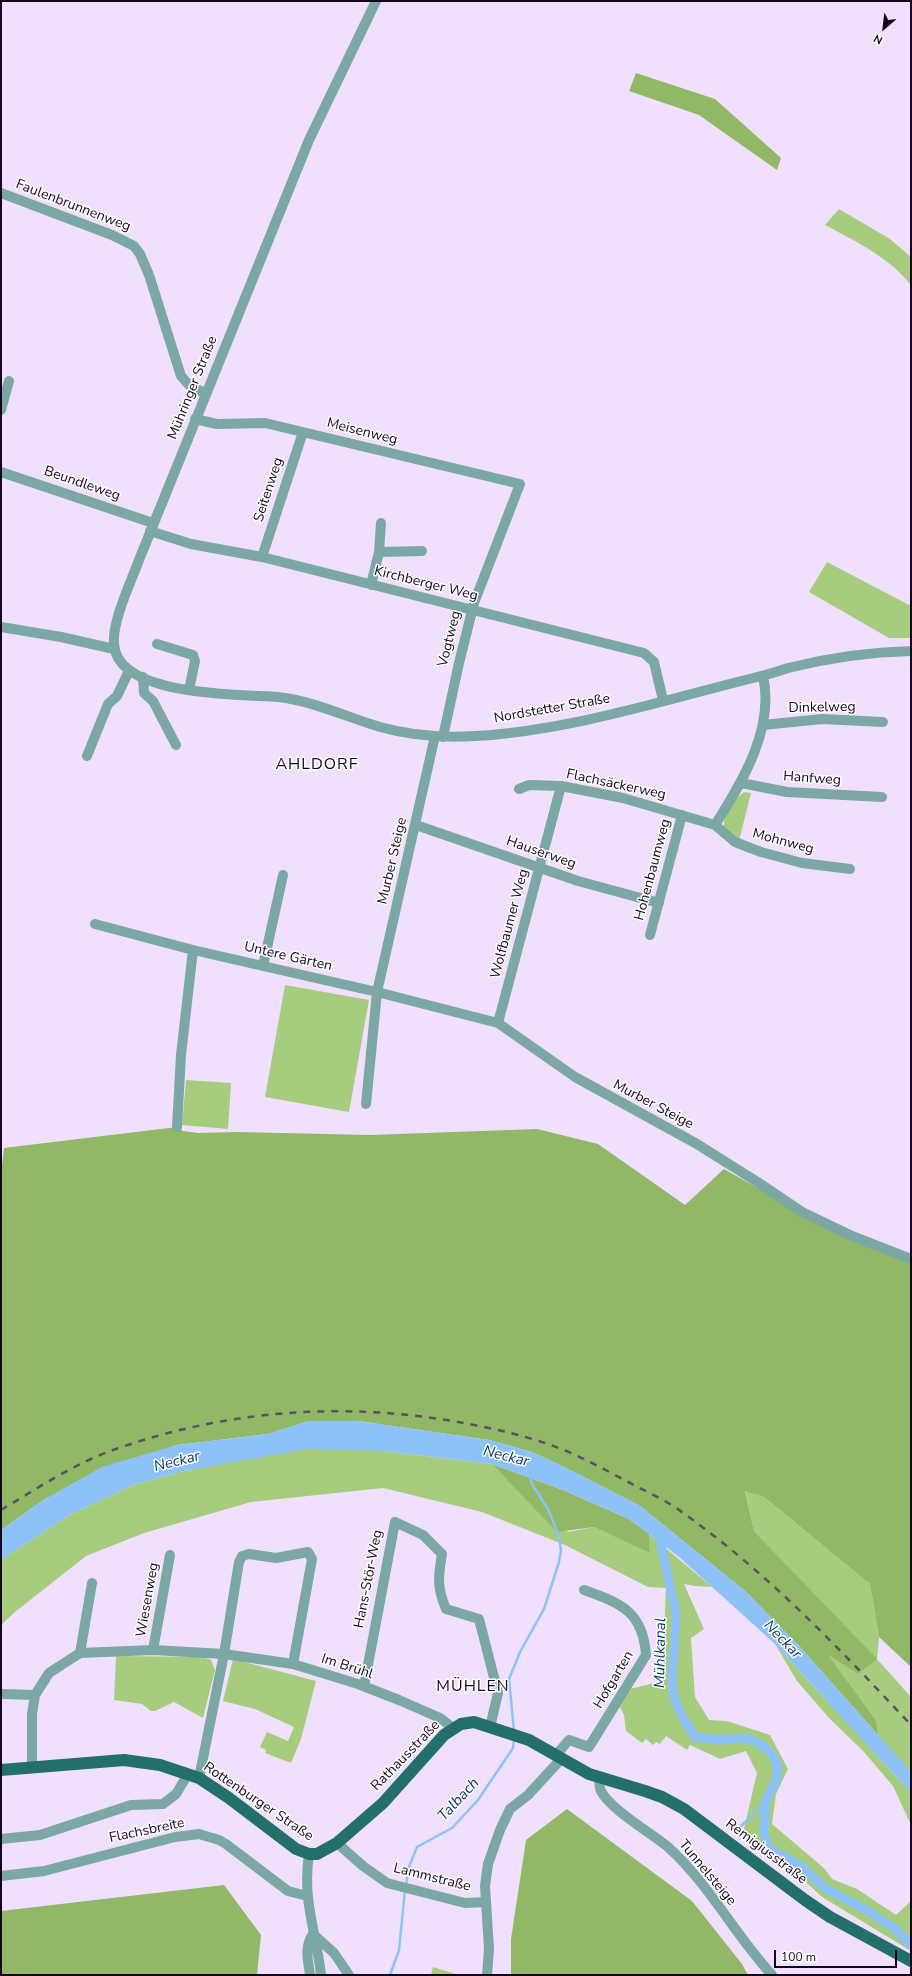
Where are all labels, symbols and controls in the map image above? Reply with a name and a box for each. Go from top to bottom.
north arrow [864,8,904,48]
text: N [871,30,885,48]
street label: Faulenbrunnenweg [13,176,133,236]
street label: Mühringer Straße [165,334,221,442]
street label: Meisenweg [325,415,399,449]
street label: Seitenweg [251,456,287,524]
street label: Beundleweg [42,463,122,505]
street label: Kirchberger Weg [372,563,480,605]
street label: Vogtweg [435,609,465,669]
street label: Nordstetter Straße [493,691,611,727]
street label: Dinkelweg [788,699,856,717]
district label: AHLDORF [275,755,359,775]
street label: Flachsäckerweg [565,766,667,804]
street label: Hanfweg [783,769,841,789]
street label: Murber Steige [375,816,411,906]
street label: Hohenbaumweg [631,817,675,923]
street label: Mohnweg [750,826,816,858]
street label: Hauserweg [504,833,578,873]
street label: Wolfbaumer Weg [487,867,533,981]
street label: Untere Gärten [242,939,334,975]
street label: Murber Steige [610,1077,696,1133]
water label: Neckar [481,1443,531,1471]
water label: Neckar [152,1448,202,1476]
street label: Hans-Stör-Weg [351,1528,387,1630]
street label: Wiesenweg [133,1561,163,1639]
water label: Neckar [759,1617,805,1663]
water label: Mühlkanal [651,1618,671,1688]
street label: Hofgarten [590,1648,638,1712]
street label: Im Brühl [319,1651,375,1683]
district label: MÜHLEN [436,1677,510,1697]
street label: Rathausstraße [368,1717,444,1795]
street label: Rottenburger Straße [200,1759,316,1845]
water label: Talbach [435,1775,483,1825]
street label: Flachsbreite [108,1815,186,1847]
street label: Remigiusstraße [722,1816,810,1888]
street label: Tunnelsteige [675,1837,739,1909]
street label: Lammstraße [392,1860,472,1896]
scale bar [776,1942,899,1968]
text: 100 m [781,1949,816,1965]

